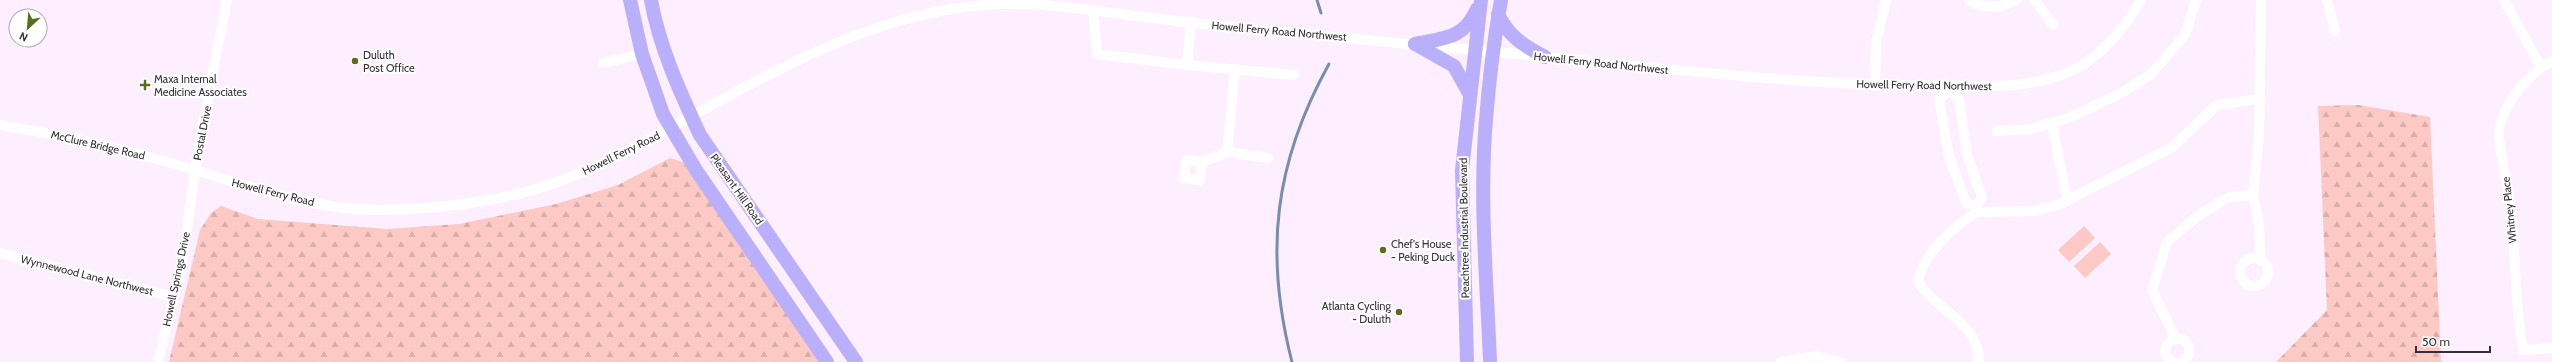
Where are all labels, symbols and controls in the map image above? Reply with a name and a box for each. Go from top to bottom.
north arrow [8,8,48,48]
street label: Howell Ferry Road Northwest [1211,18,1347,44]
text: N [17,29,30,45]
place label: Duluth Post Office [363,48,415,75]
street label: Howell Ferry Road Northwest [1533,49,1669,77]
marker: Duluth Post Office [350,56,360,66]
place label: Maxa Internal Medicine Associates [154,72,247,99]
street label: Howell Ferry Road Northwest [1856,77,1992,93]
marker: Maxa Internal Medicine Associates [139,79,151,91]
street label: Postal Drive [190,104,214,162]
street label: McClure Bridge Road [50,127,146,163]
street label: Howell Ferry Road [580,128,662,178]
street label: Pleasant Hill Road [707,151,767,227]
street label: Peachtree Industrial Boulevard [1456,158,1472,298]
street label: Howell Ferry Road [230,175,316,209]
street label: Whitney Place [2499,176,2519,244]
street label: Howell Springs Drive [159,230,193,328]
place label: Chef's House - Peking Duck [1391,237,1455,264]
marker: Chef's House - Peking Duck [1378,245,1388,255]
street label: Wynnewood Lane Northwest [19,252,155,298]
place label: Atlanta Cycling - Duluth [1322,299,1392,326]
marker: Atlanta Cycling - Duluth [1394,307,1404,317]
scale bar [2416,328,2490,354]
text: 50 m [2422,334,2450,349]

